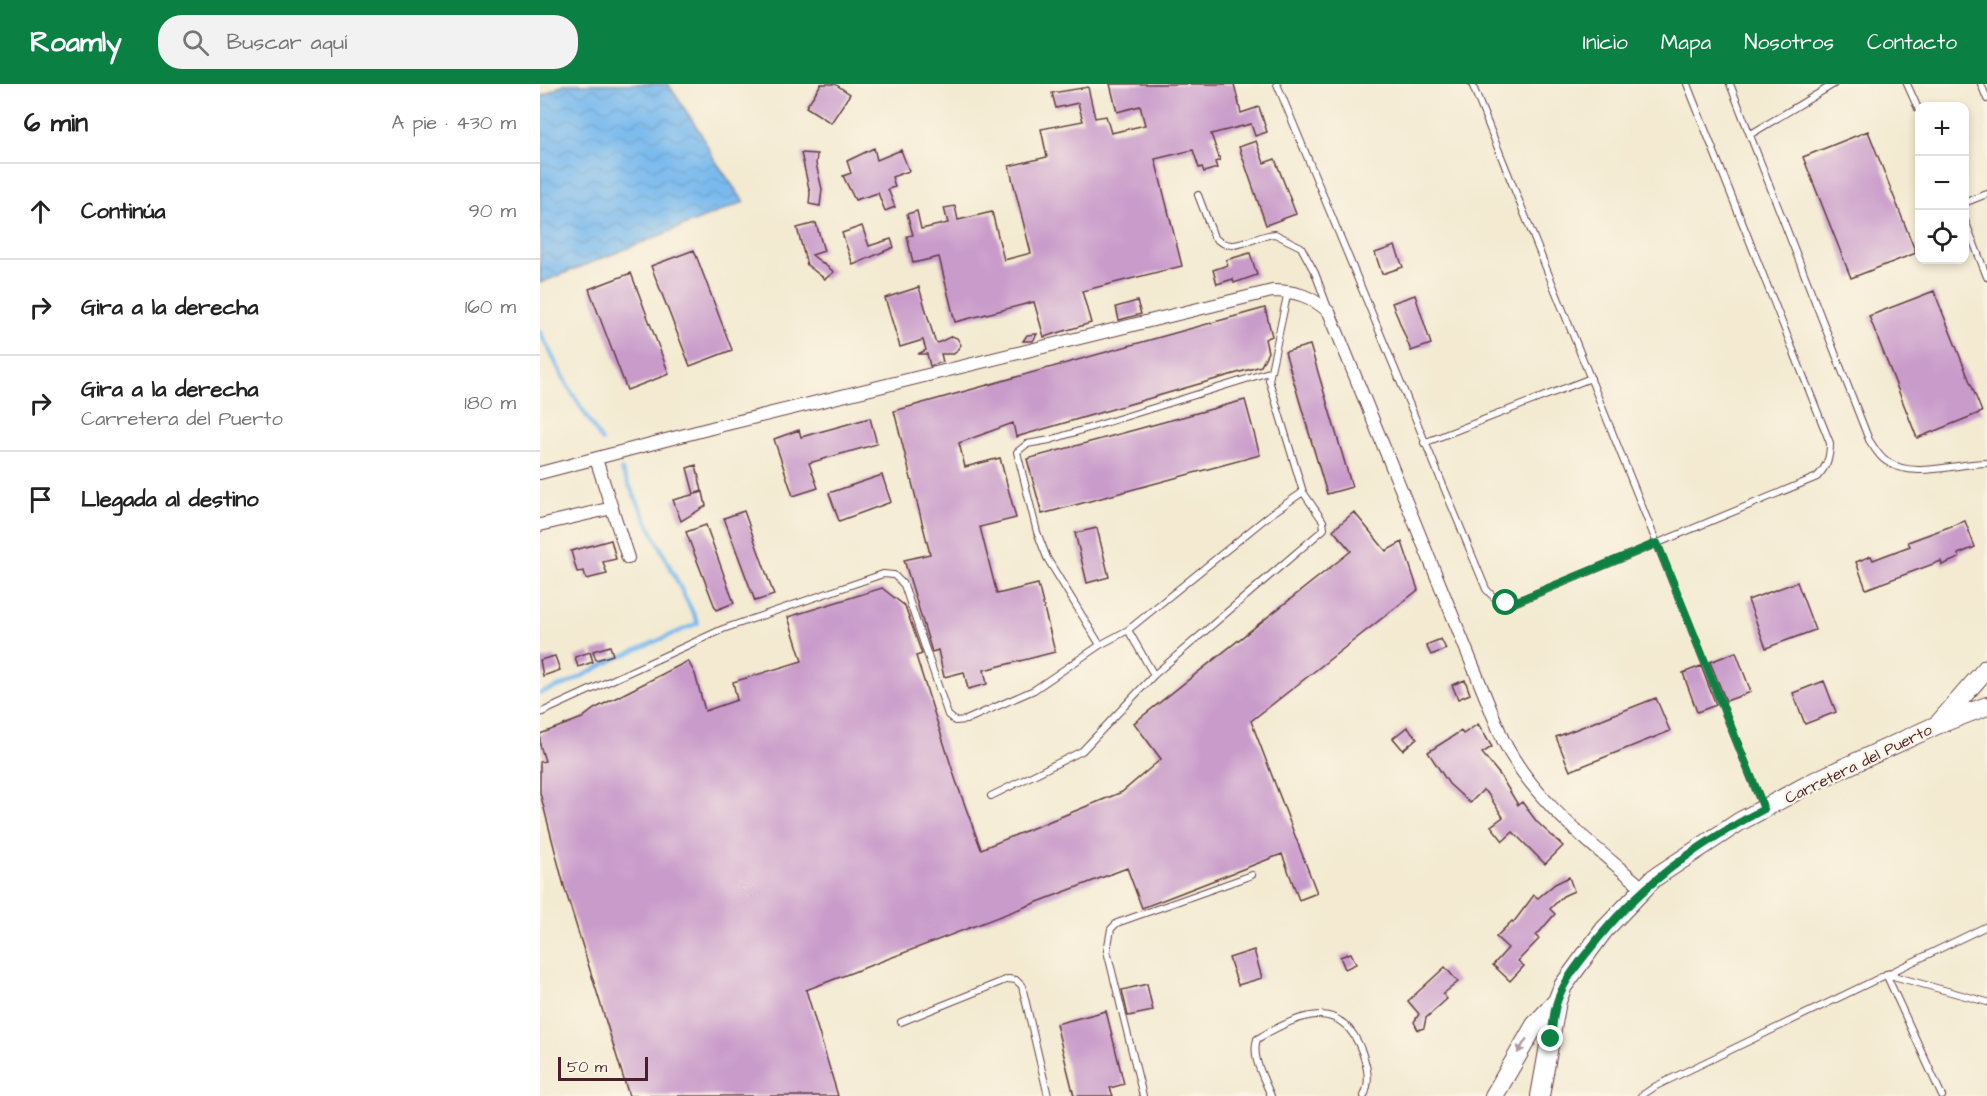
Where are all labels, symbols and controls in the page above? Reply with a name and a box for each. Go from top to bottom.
search box [158,15,578,69]
text: Roamly [30,23,122,62]
icon: search [179,26,212,59]
text: Buscar aquí [227,27,347,58]
text: Inicio [1583,28,1628,57]
text: Mapa [1661,28,1711,57]
text: Nosotros [1744,28,1834,57]
text: Contacto [1867,28,1957,57]
map controls [1915,102,1969,264]
button: + [1915,102,1969,156]
text: 6 min [24,105,88,141]
text: A pie · 430 m [391,109,516,137]
button: − [1915,156,1969,210]
icon: ahead [24,195,57,228]
text: Continúa [81,196,166,227]
text: 90 m [468,197,516,225]
button: locate [1915,210,1969,264]
icon: right [24,291,57,324]
text: Gira a la derecha [81,292,258,323]
text: 160 m [465,293,516,321]
text: Gira a la derecha [81,374,258,405]
icon: right [24,387,57,420]
text: 180 m [464,389,516,417]
text: Carretera del Puerto [81,405,283,433]
icon: arrive [24,483,57,516]
text: Llegada al destino [81,484,259,515]
route start [1492,589,1518,615]
street label: Carretera del Puerto [1781,719,1936,809]
route end [1537,1025,1563,1051]
one-way arrow [1516,1038,1527,1054]
scale bar [558,1054,648,1082]
text: 50 m [567,1056,607,1078]

